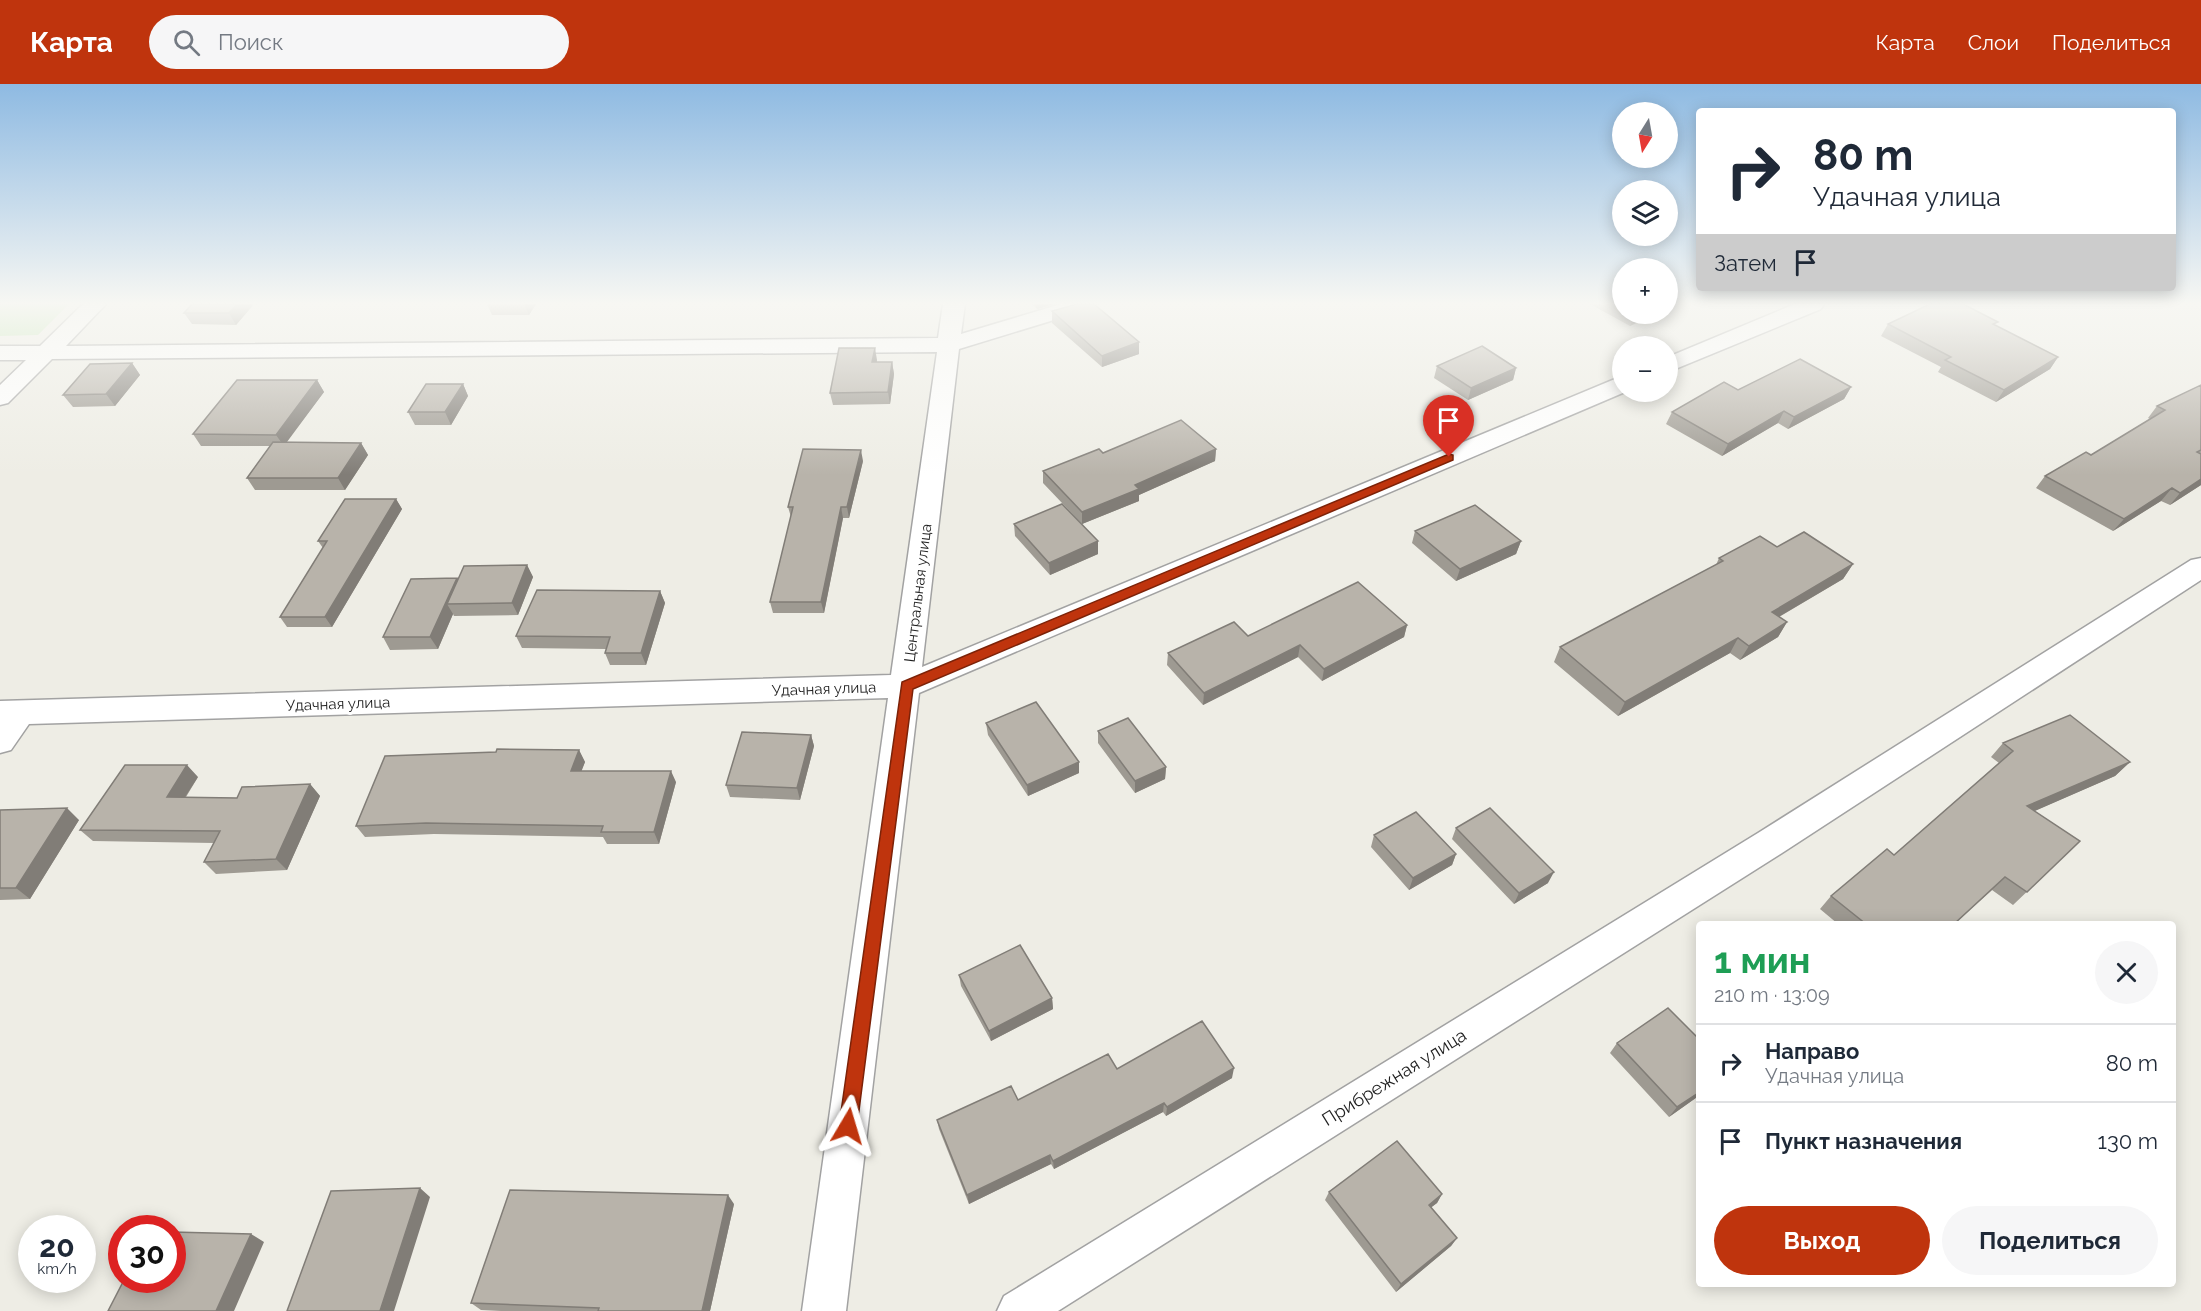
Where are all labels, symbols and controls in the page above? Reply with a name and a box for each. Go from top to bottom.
search box [149,15,569,69]
text: Карта [30,26,113,59]
icon: search [170,26,203,59]
text: Поиск [218,29,283,55]
text: Карта [1876,30,1935,55]
text: Слои [1968,30,2019,55]
text: Поделиться [2052,30,2171,55]
north arrow [1612,102,1678,168]
map controls [1612,102,1678,402]
text: 80 m [1813,131,1913,180]
icon: right [1714,132,1792,210]
button: layers [1612,180,1678,246]
text: Удачная улица [1813,181,2001,212]
icon: arrive [1789,246,1822,279]
text: Затем [1714,250,1777,276]
button: + [1612,258,1678,324]
button: − [1612,336,1678,402]
pin [1423,395,1474,457]
icon: arrive [1432,404,1465,437]
street label: Центральная улица [901,523,935,663]
street label: Удачная улица [772,678,876,700]
street label: Удачная улица [286,693,390,715]
text: 1 мин [1714,939,1810,981]
button: close [2095,941,2158,1004]
text: 210 m · 13:09 [1714,983,1830,1007]
street label: Прибрежная улица [1318,1024,1470,1130]
text: Направо [1765,1038,1859,1064]
icon: right [1714,1047,1747,1080]
text: 80 m [2106,1050,2158,1076]
text: Удачная улица [1765,1064,1904,1088]
position arrow [816,1094,880,1158]
icon: arrive [1714,1125,1747,1158]
text: Пункт назначения [1765,1128,1962,1154]
text: 130 m [2098,1128,2158,1154]
button: Выход [1714,1206,1930,1275]
button: Поделиться [1942,1206,2158,1275]
speed limit sign: 30 [108,1215,186,1293]
text: 20 [39,1229,75,1264]
text: km/h [37,1260,77,1278]

